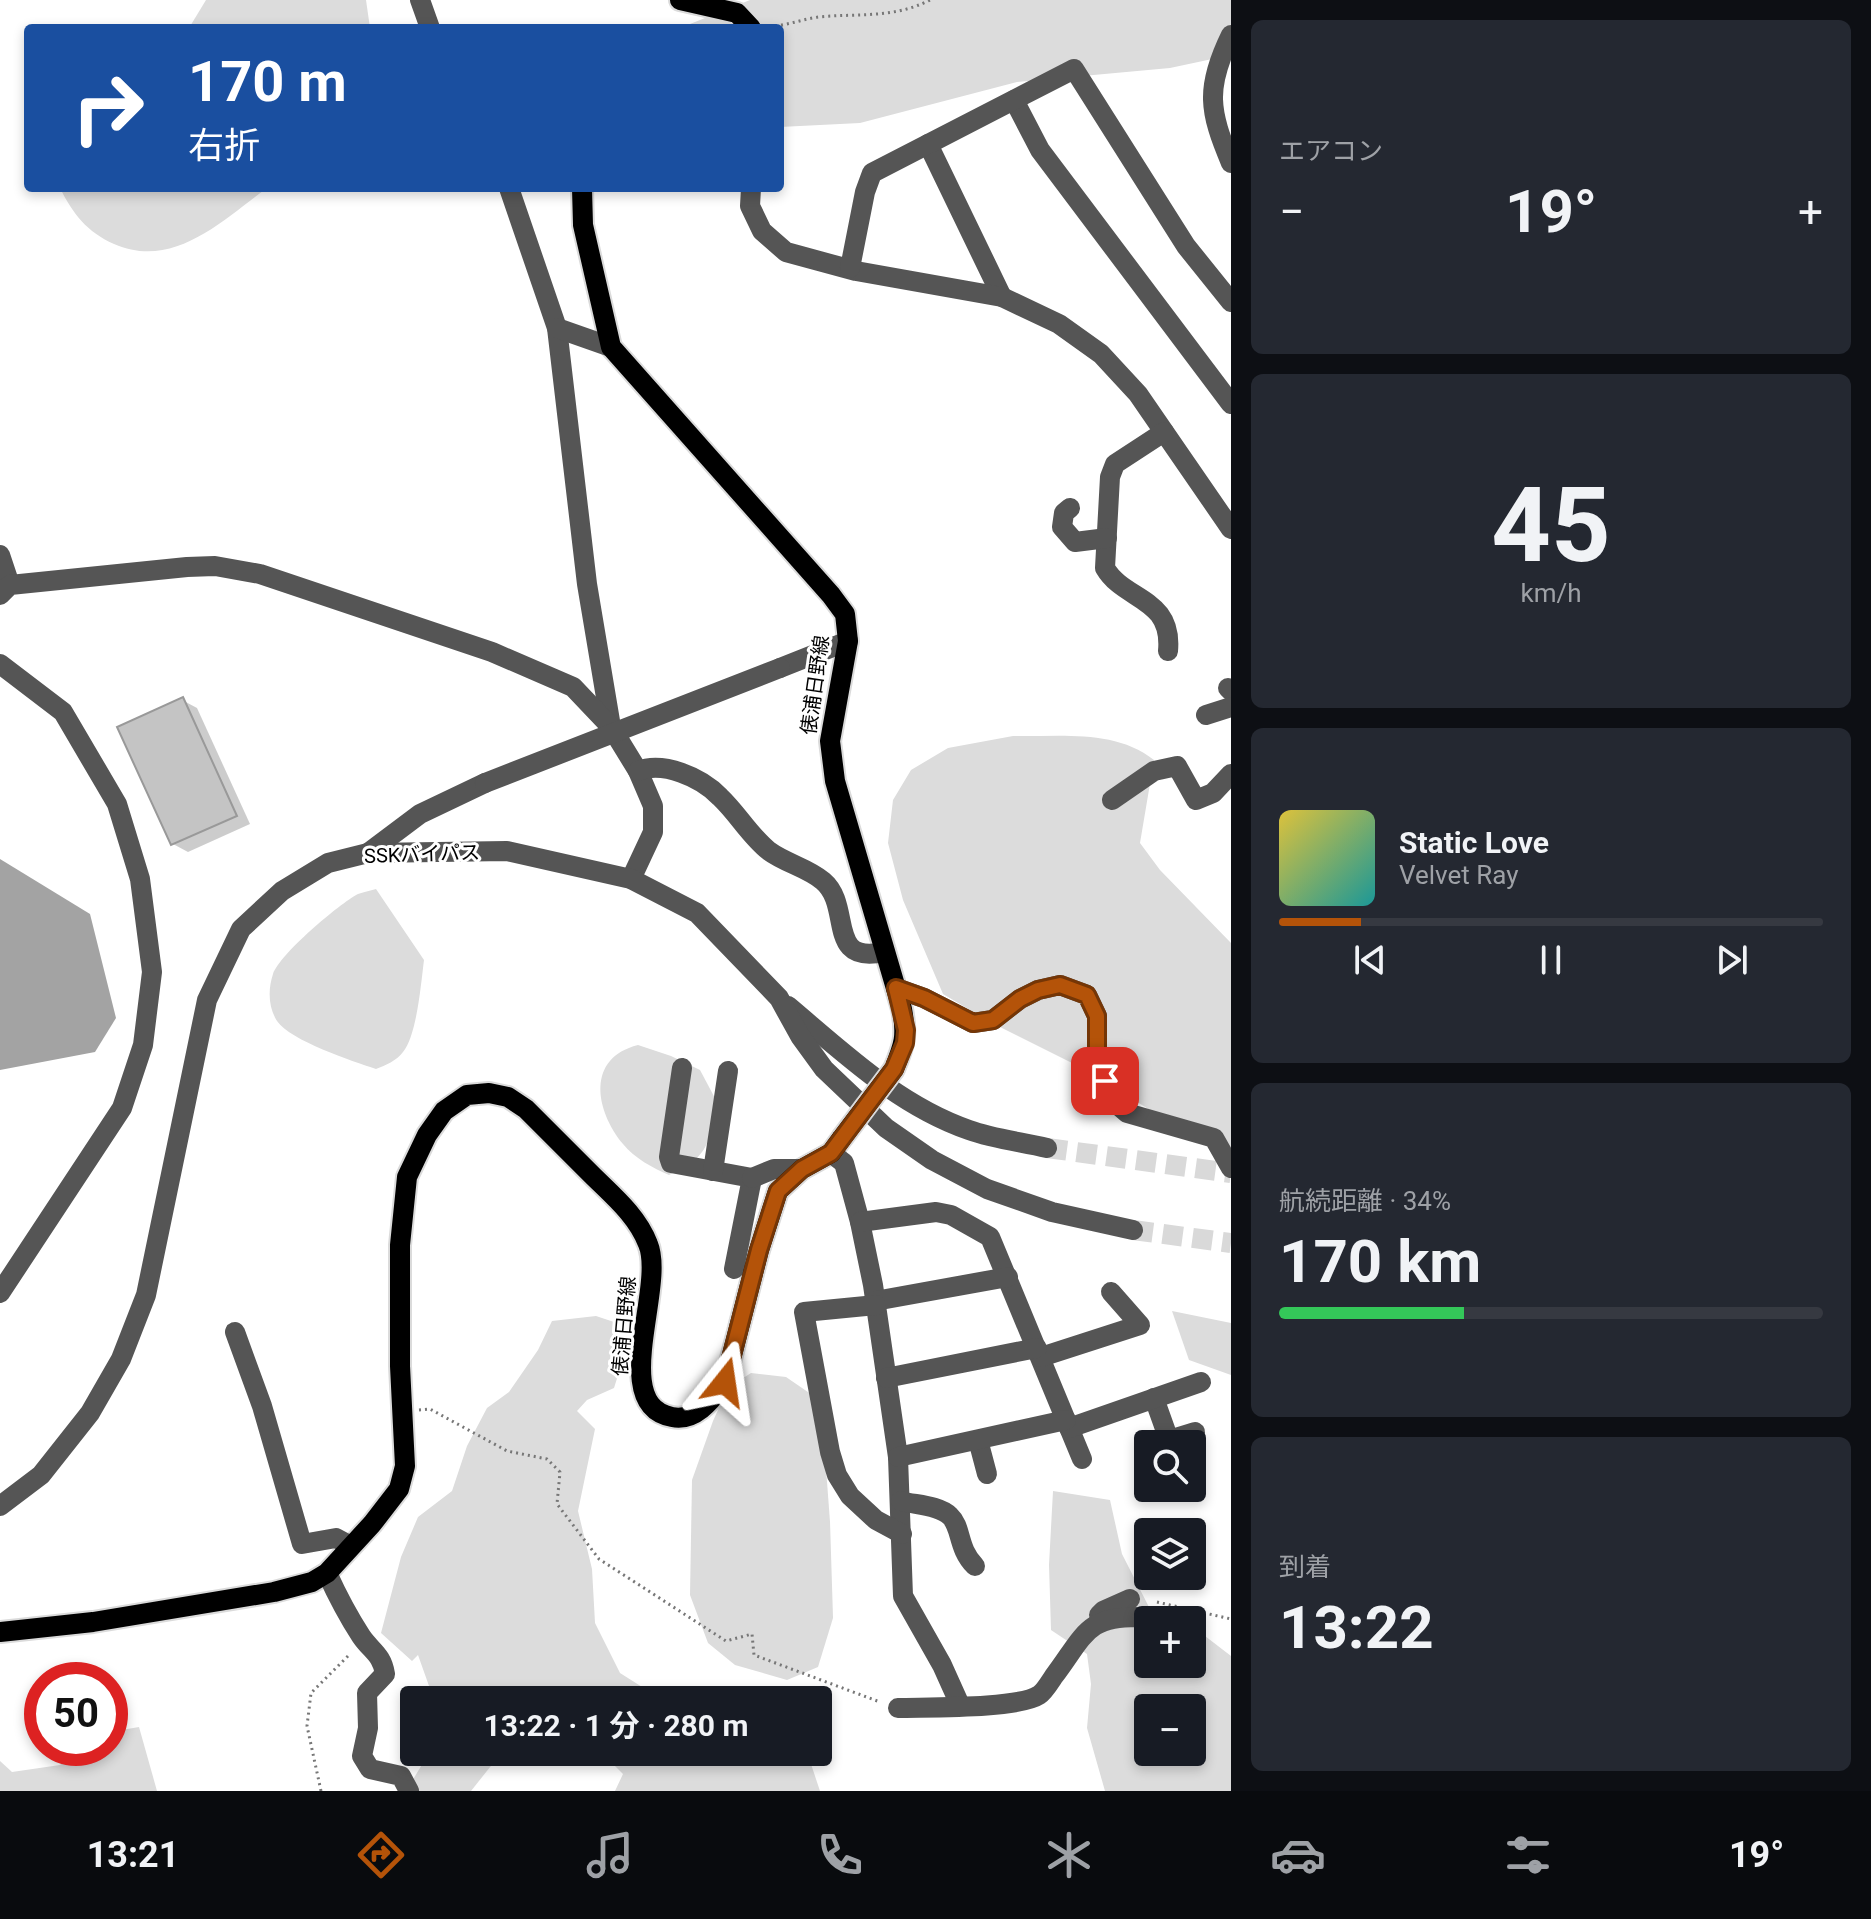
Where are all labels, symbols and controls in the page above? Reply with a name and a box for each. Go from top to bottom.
text: 170 m [188,49,347,115]
icon: right [56,56,160,160]
text: 右折 [188,125,260,167]
text: エアコン [1279,136,1383,166]
text: 19° [1505,176,1597,247]
text: − [1279,186,1304,238]
text: + [1798,186,1823,238]
text: 45 [1491,465,1611,586]
text: km/h [1520,578,1582,608]
street label: 俵浦日野線 [796,634,834,736]
text: Static Love [1399,825,1549,860]
street label: SSKバイパス [364,840,480,868]
text: Velvet Ray [1399,860,1519,890]
icon: previous [1348,938,1392,982]
icon: pause [1529,938,1573,982]
icon: next [1710,938,1754,982]
pin [1071,1047,1139,1115]
icon: arrive [1083,1059,1127,1103]
text: 航続距離 · 34% [1279,1186,1451,1216]
text: 170 km [1279,1226,1481,1297]
street label: 俵浦日野線 [608,1275,640,1377]
position arrow [683,1340,767,1424]
map controls [1134,1430,1206,1766]
button: search [1134,1430,1206,1502]
button: layers [1134,1518,1206,1590]
text: 到着 [1279,1552,1331,1582]
text: 13:22 [1279,1592,1434,1663]
button: + [1134,1606,1206,1678]
speed limit sign: 50 [24,1662,128,1766]
button: − [1134,1694,1206,1766]
text: 13:22 · 1 分 · 280 m [484,1708,748,1743]
icon: directions [353,1827,409,1883]
icon: music [582,1827,638,1883]
icon: phone [812,1827,868,1883]
icon: climate [1041,1827,1097,1883]
icon: car [1270,1827,1326,1883]
icon: filters [1500,1827,1556,1883]
text: 13:21 [87,1834,179,1876]
text: 19° [1729,1834,1784,1876]

